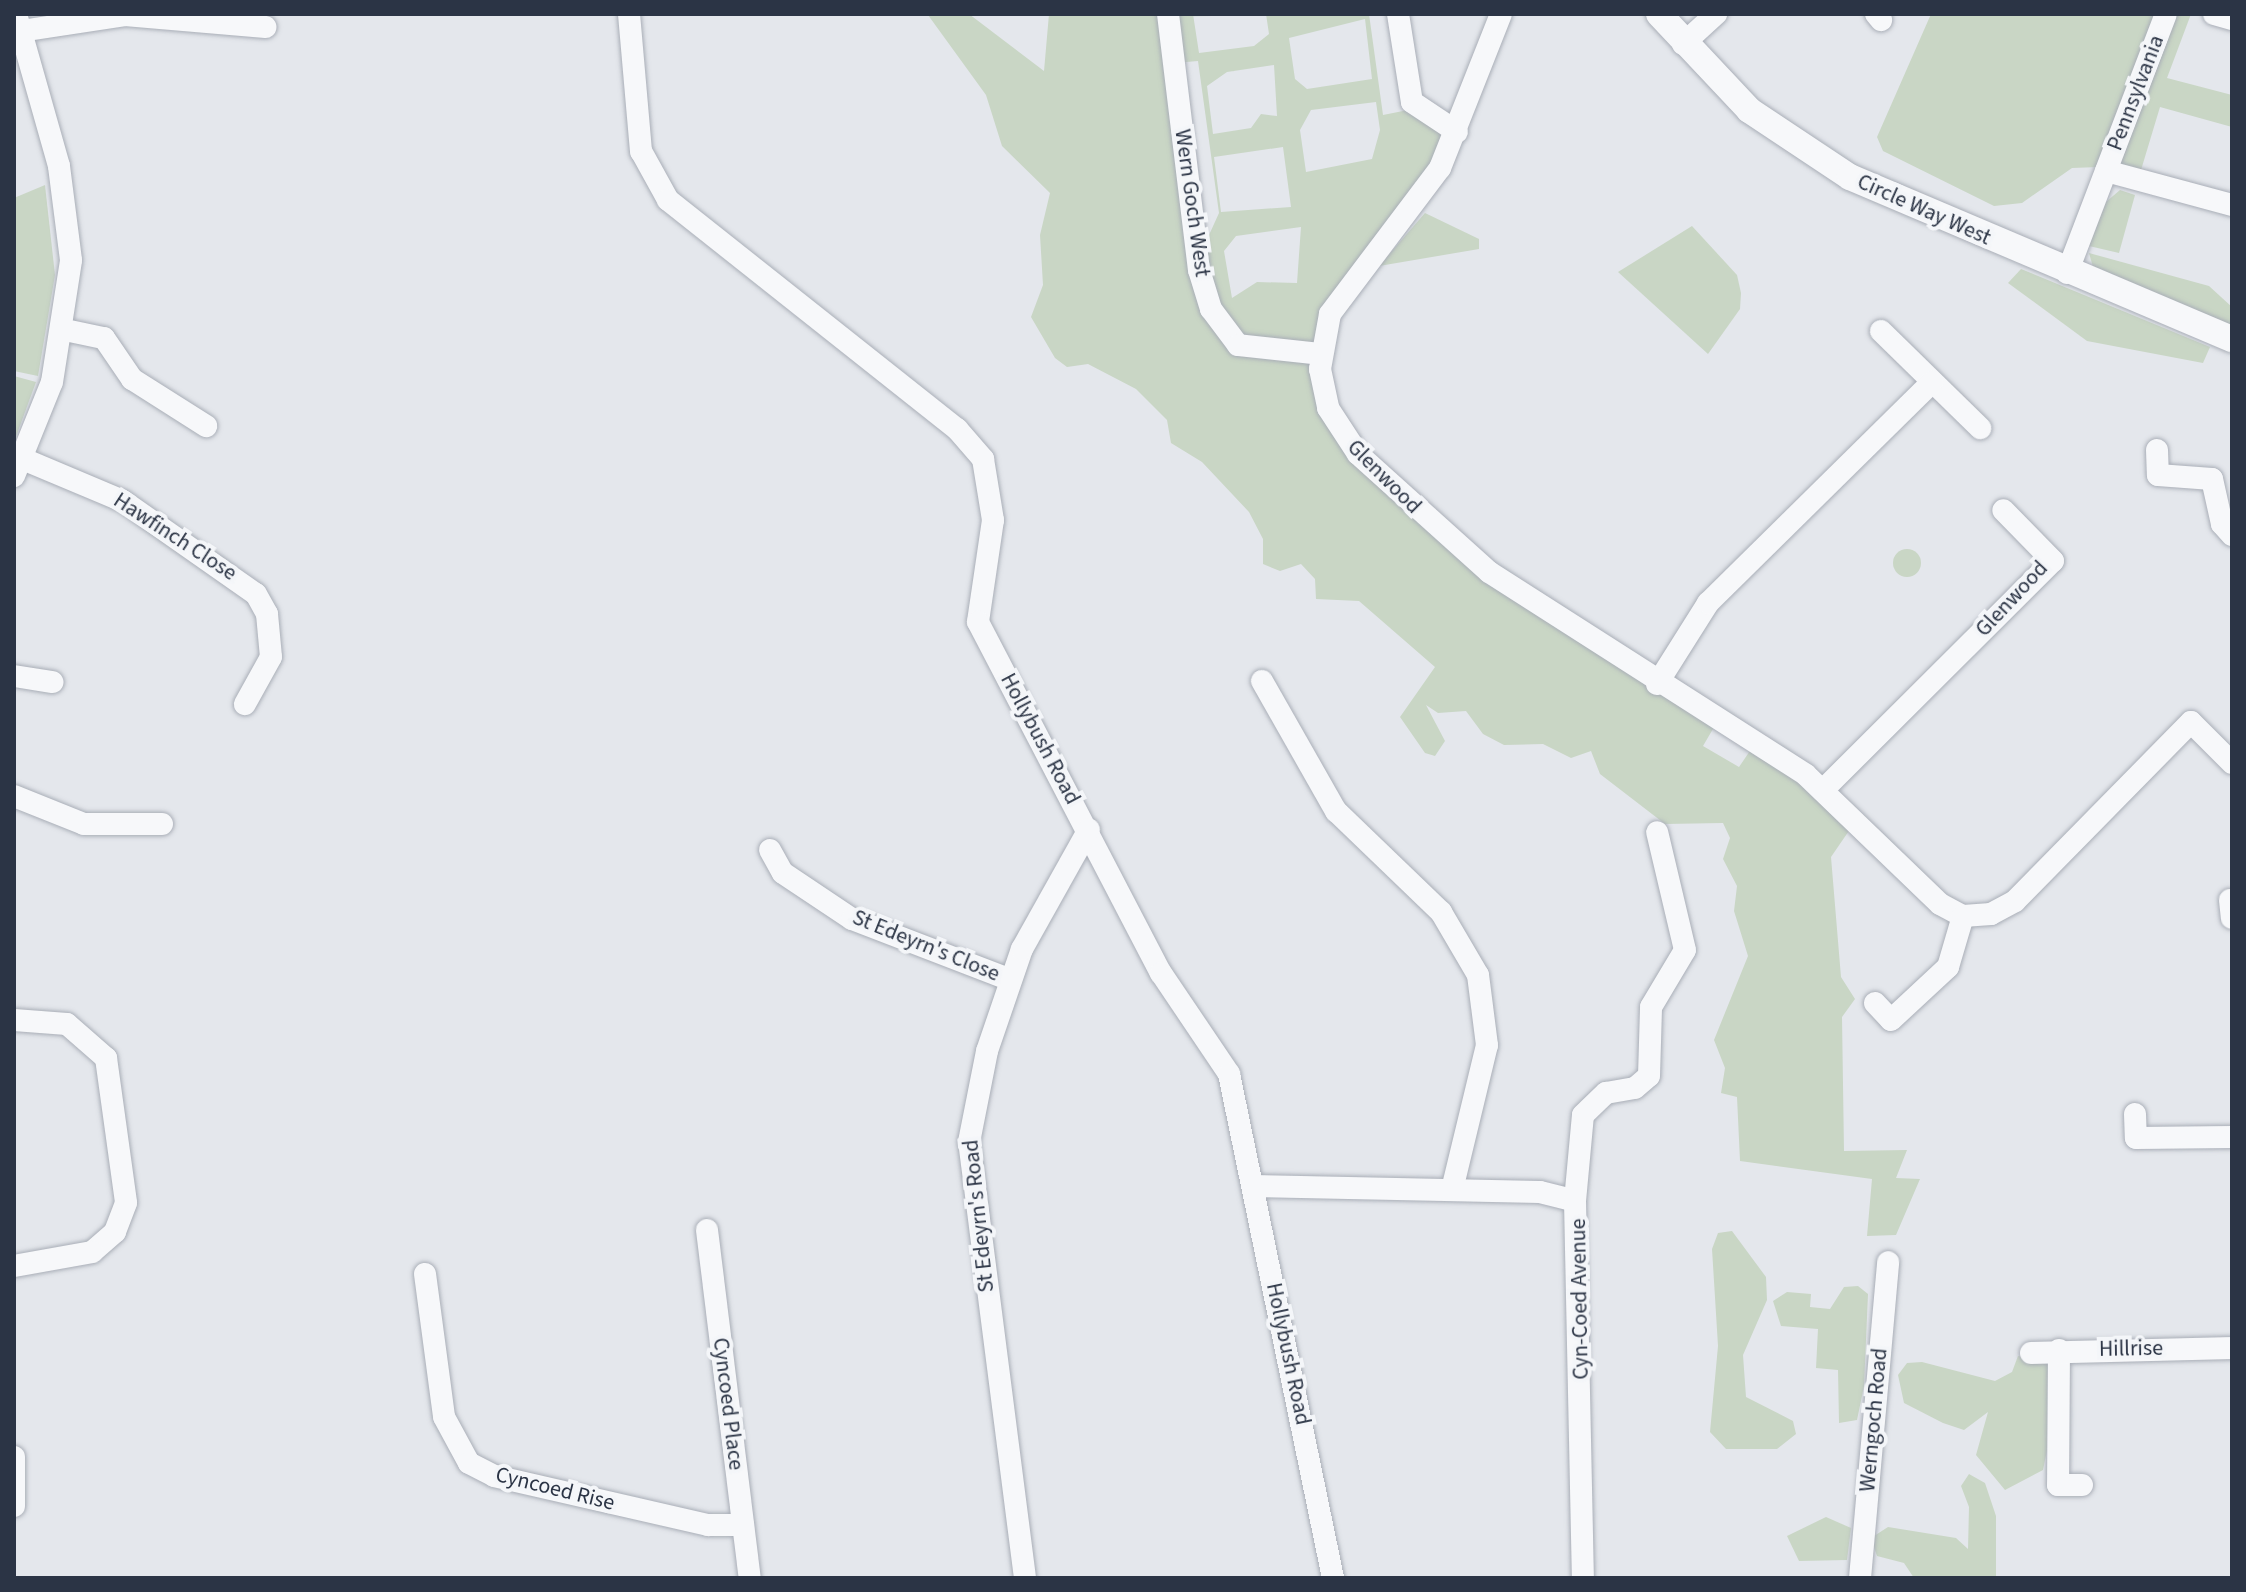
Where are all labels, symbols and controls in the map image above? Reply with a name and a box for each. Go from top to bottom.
street label: Pennsylvania [2102,32,2170,154]
street label: Wern Goch West [1169,128,1215,278]
street label: Circle Way West [1853,169,1995,251]
street label: Glenwood [1341,434,1427,520]
street label: Hawfinch Close [108,487,242,587]
street label: Glenwood [1970,556,2054,642]
street label: Hollybush Road [994,669,1086,809]
street label: St Edeyrn's Close [849,904,1003,988]
street label: St Edeyrn's Road [958,1138,1000,1294]
street label: Cyn-Coed Avenue [1565,1218,1595,1380]
street label: Hollybush Road [1260,1280,1316,1428]
street label: Hillrise [2099,1335,2163,1363]
street label: Cyncoed Place [707,1336,749,1472]
street label: Werngoch Road [1855,1347,1893,1493]
street label: Cyncoed Rise [493,1461,617,1517]

